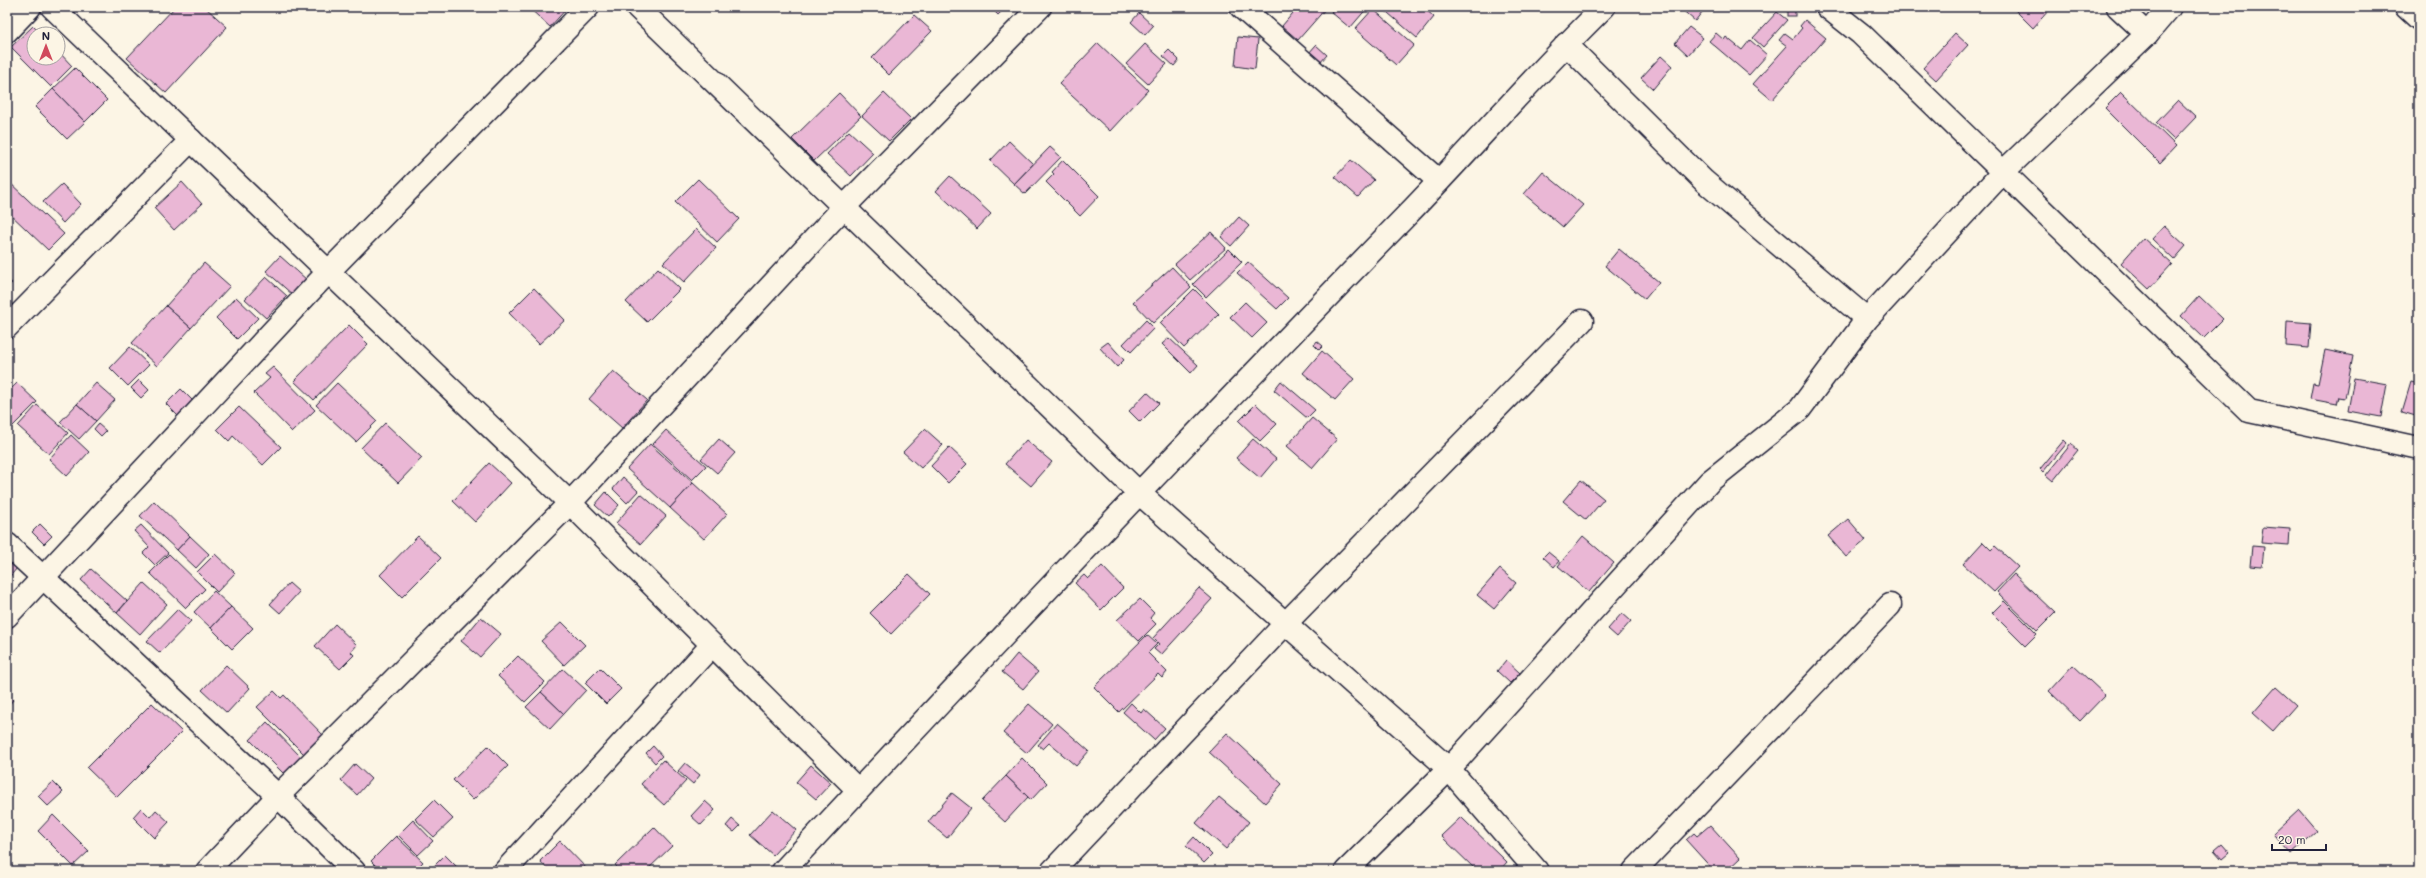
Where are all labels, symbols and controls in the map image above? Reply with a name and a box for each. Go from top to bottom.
north arrow [26,26,66,66]
text: N [42,28,50,43]
scale bar [2272,826,2326,852]
text: 20 m [2278,831,2306,847]

